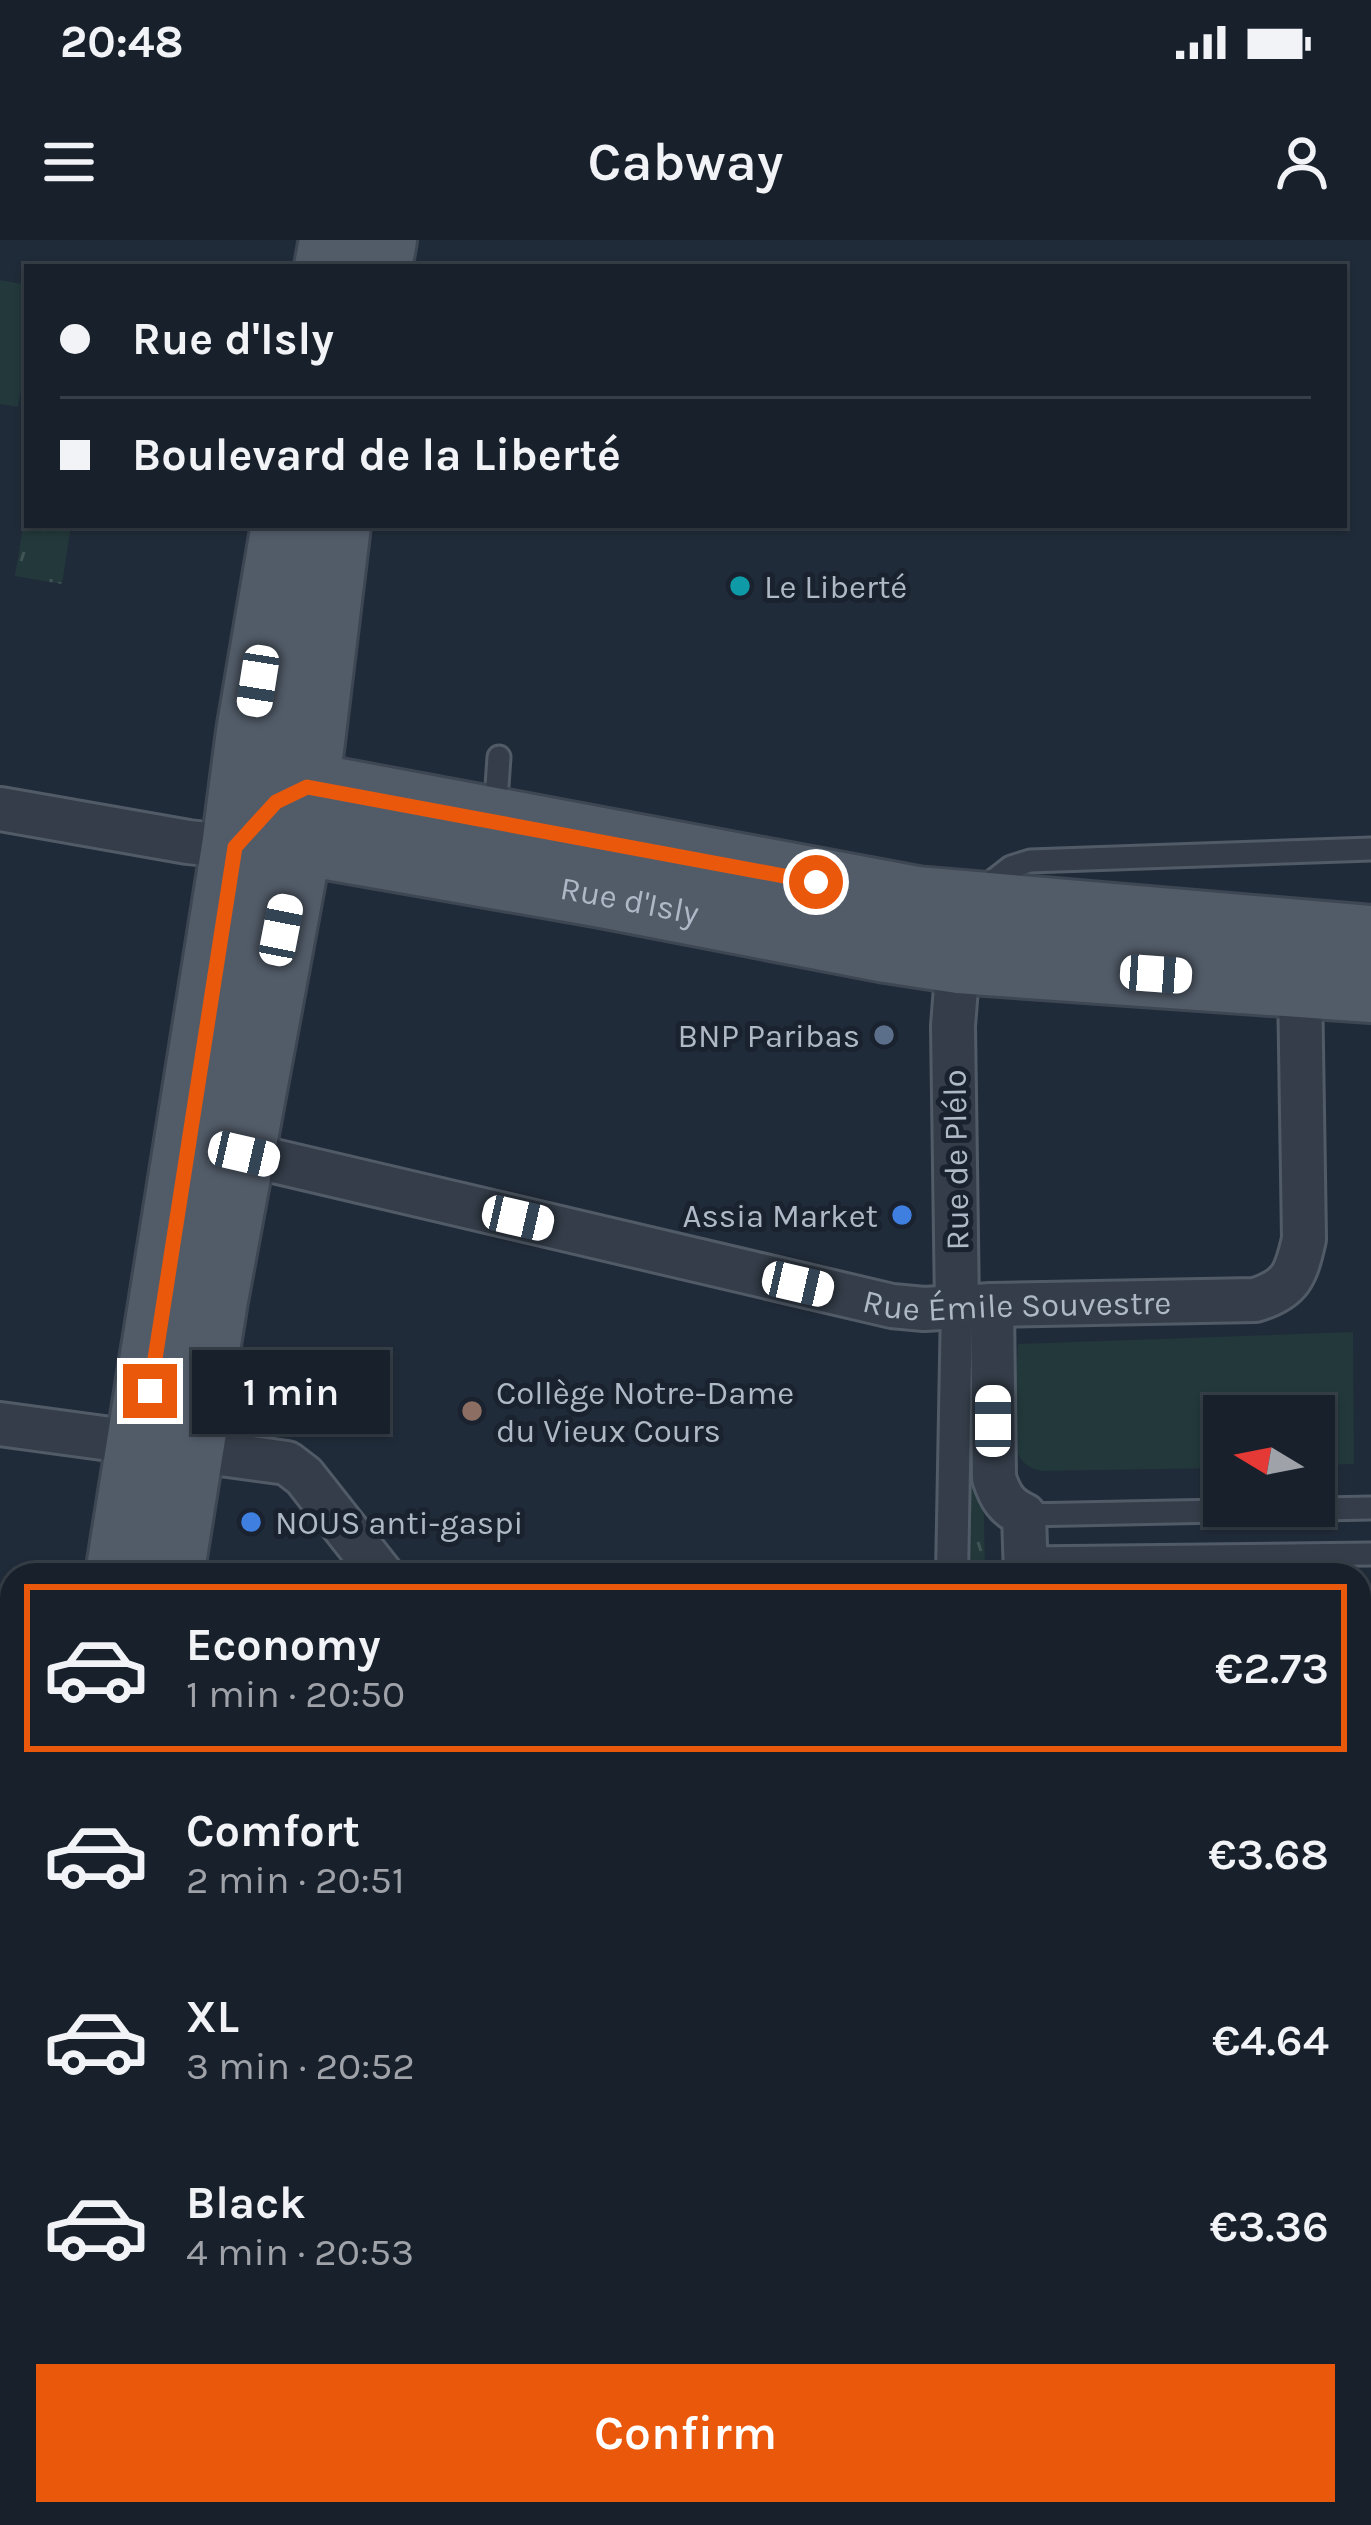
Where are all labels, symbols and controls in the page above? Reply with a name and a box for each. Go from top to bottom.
text: 20:48 [60,16,184,68]
icon: menu [36,129,102,195]
icon: person [1269,129,1335,195]
text: Cabway [588,130,783,194]
text: Rue d'Isly [132,313,334,365]
text: Boulevard de la Liberté [132,429,621,481]
place label: Le Liberté [764,568,907,606]
marker: Le Liberté [727,573,753,599]
car [235,643,281,719]
route start [789,855,843,909]
street label: Rue d'Isly [557,869,702,932]
car [256,891,306,969]
car [1119,954,1193,994]
place label: BNP Paribas [678,1017,860,1055]
marker: BNP Paribas [871,1022,897,1048]
street label: Rue de Plélo [935,1069,977,1251]
car [205,1128,283,1180]
car [479,1192,557,1244]
place label: Assia Market [683,1197,878,1235]
marker: Assia Market [889,1202,915,1228]
car [759,1258,837,1310]
street label: Rue Émile Souvestre [859,1282,1172,1329]
callout: 1 min [192,1349,390,1433]
route end [123,1364,177,1418]
text: 1 min [243,1369,339,1415]
place label: Collège Notre-Dame du Vieux Cours [496,1374,794,1450]
car [975,1385,1011,1457]
north arrow [1203,1395,1335,1527]
map controls [1203,1395,1335,1527]
marker: Collège Notre-Dame du Vieux Cours [459,1398,485,1424]
place label: NOUS anti-gaspi [275,1504,523,1542]
marker: NOUS anti-gaspi [238,1509,264,1535]
icon: car [42,1614,150,1722]
text: Economy [186,1619,381,1671]
text: €2.73 [1215,1642,1329,1694]
text: 1 min · 20:50 [186,1671,405,1717]
icon: car [42,1800,150,1908]
text: Comfort [186,1805,360,1857]
text: €3.68 [1208,1828,1329,1880]
text: 2 min · 20:51 [186,1857,405,1903]
icon: car [42,1986,150,2094]
text: XL [186,1991,239,2043]
text: €4.64 [1212,2014,1329,2066]
text: 3 min · 20:52 [186,2043,415,2089]
icon: car [42,2172,150,2280]
text: Black [186,2177,306,2229]
text: €3.36 [1209,2200,1329,2252]
text: 4 min · 20:53 [186,2229,414,2275]
button: Confirm [36,2364,1335,2502]

